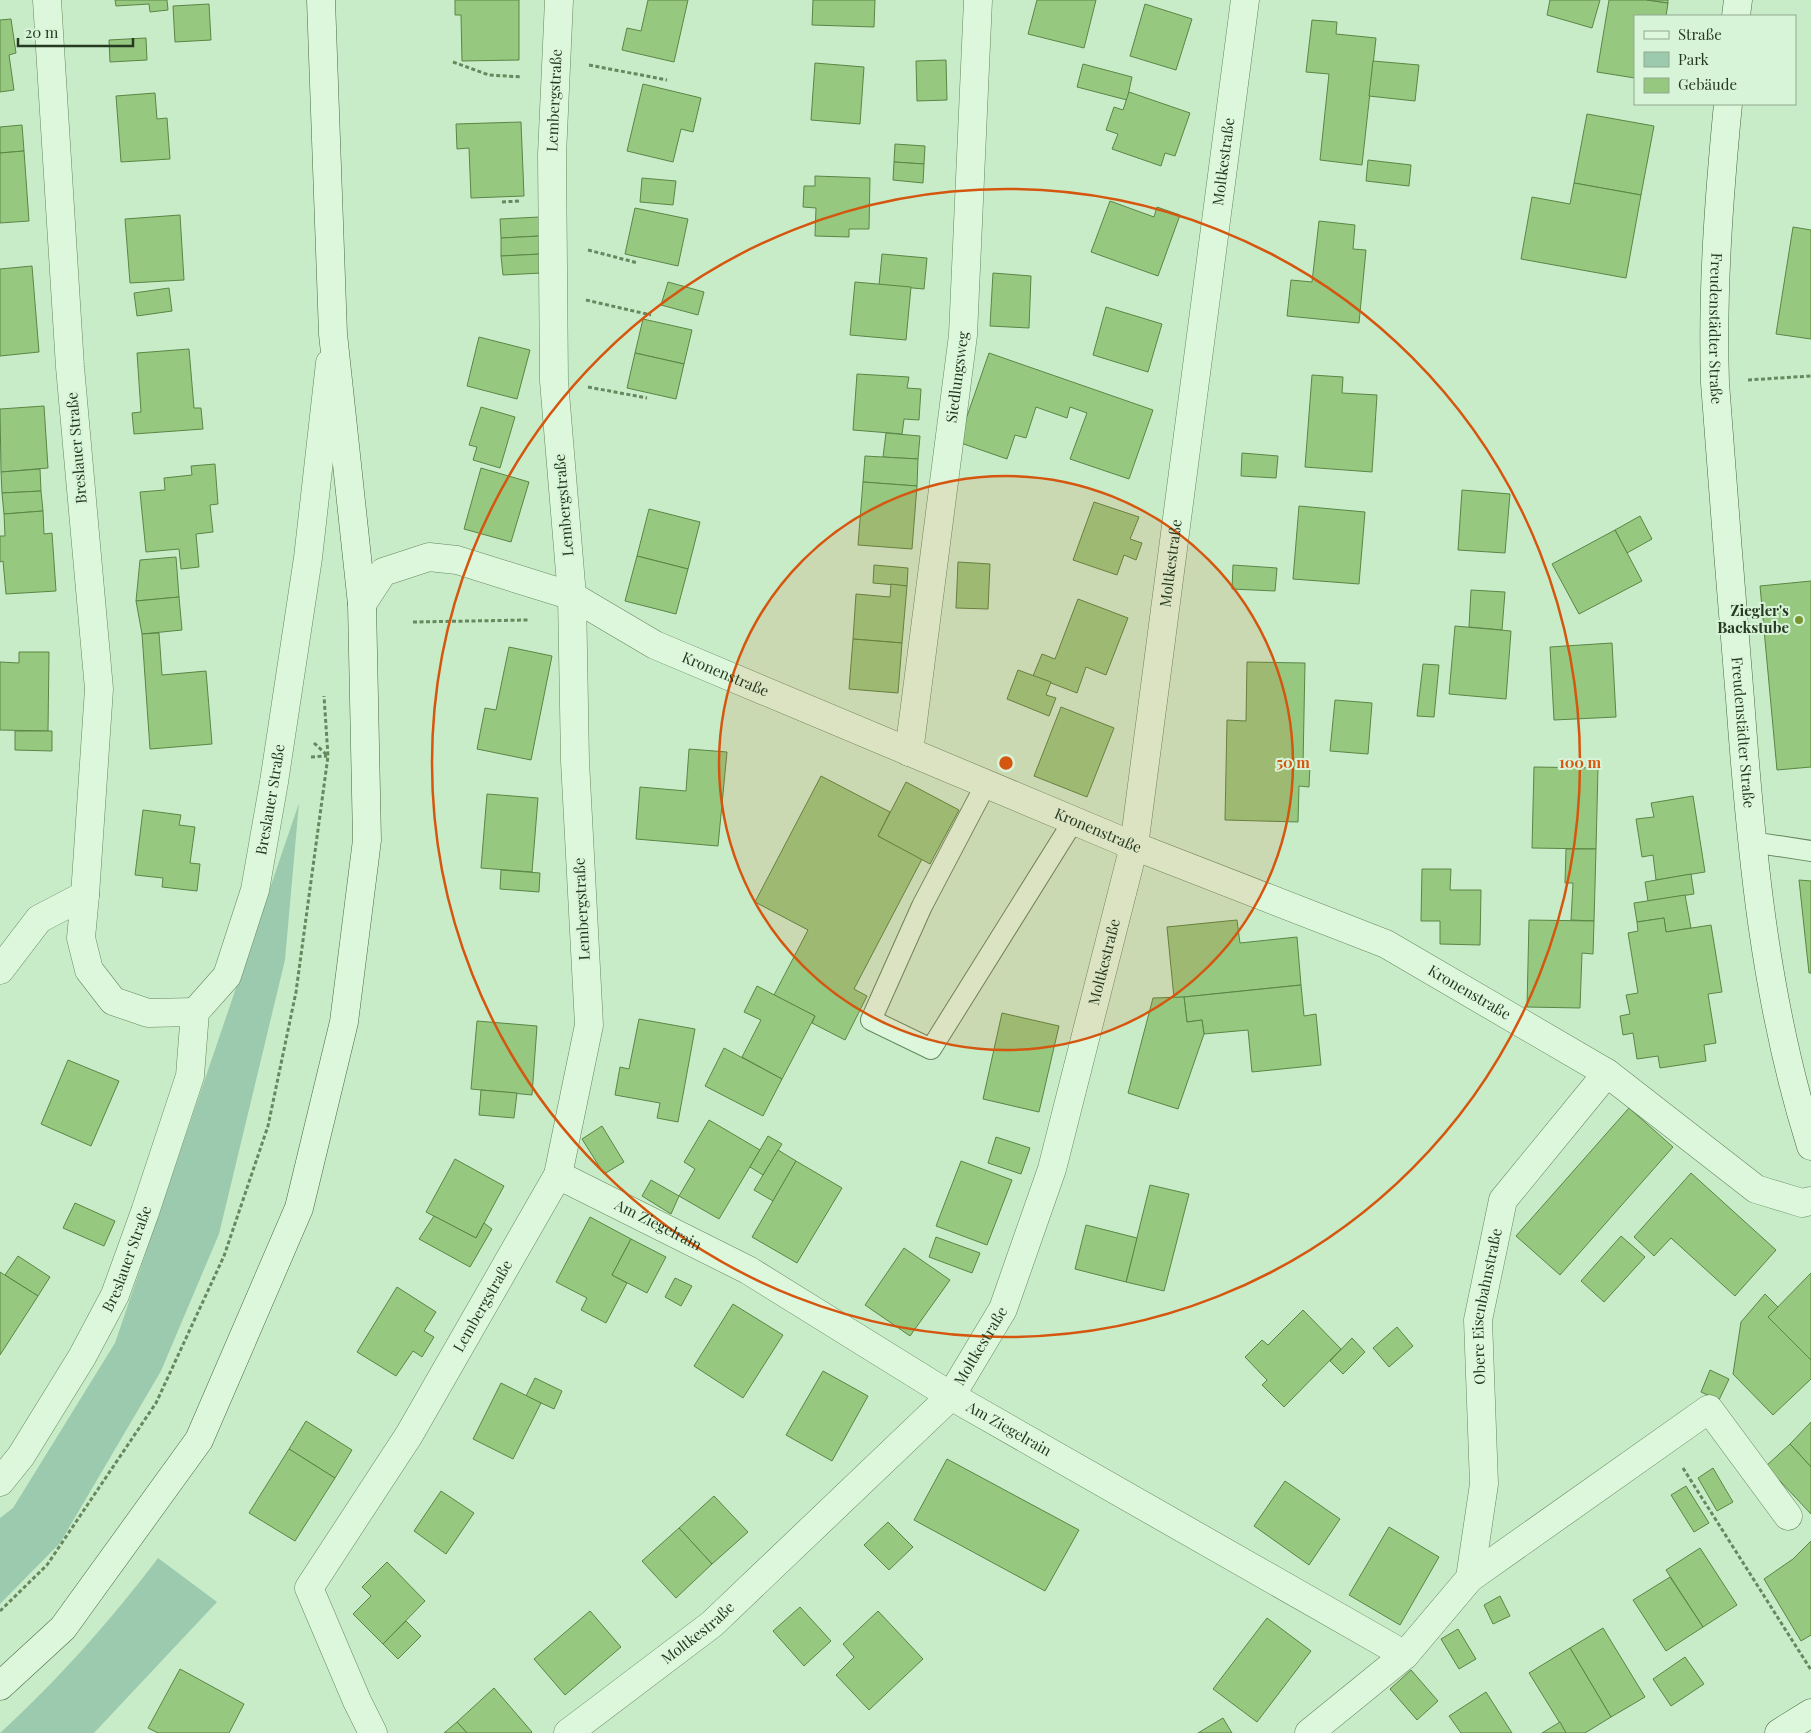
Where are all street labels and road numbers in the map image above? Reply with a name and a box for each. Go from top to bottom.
street label: Lembergstraße [541,48,566,152]
street label: Moltkestraße [1207,116,1238,207]
street label: Freudenstädter Straße [1705,252,1728,405]
street label: Siedlungsweg [941,330,972,424]
street label: Breslauer Straße [61,391,91,505]
street label: Lembergstraße [549,453,577,557]
street label: Moltkestraße [1154,518,1186,608]
street label: Kronenstraße [679,646,772,701]
street label: Freudenstädter Straße [1727,656,1760,809]
street label: Breslauer Straße [250,743,289,856]
street label: Kronenstraße [1052,803,1145,857]
street label: Lembergstraße [568,857,594,961]
street label: Moltkestraße [1083,917,1124,1007]
street label: Kronenstraße [1425,960,1515,1024]
street label: Am Ziegelrain [611,1194,705,1254]
street label: Breslauer Straße [97,1203,155,1315]
street label: Obere Eisenbahnstraße [1467,1226,1506,1385]
street label: Lembergstraße [448,1256,516,1355]
street label: Moltkestraße [949,1303,1011,1389]
street label: Am Ziegelrain [962,1396,1055,1460]
street label: Moltkestraße [657,1597,738,1668]

